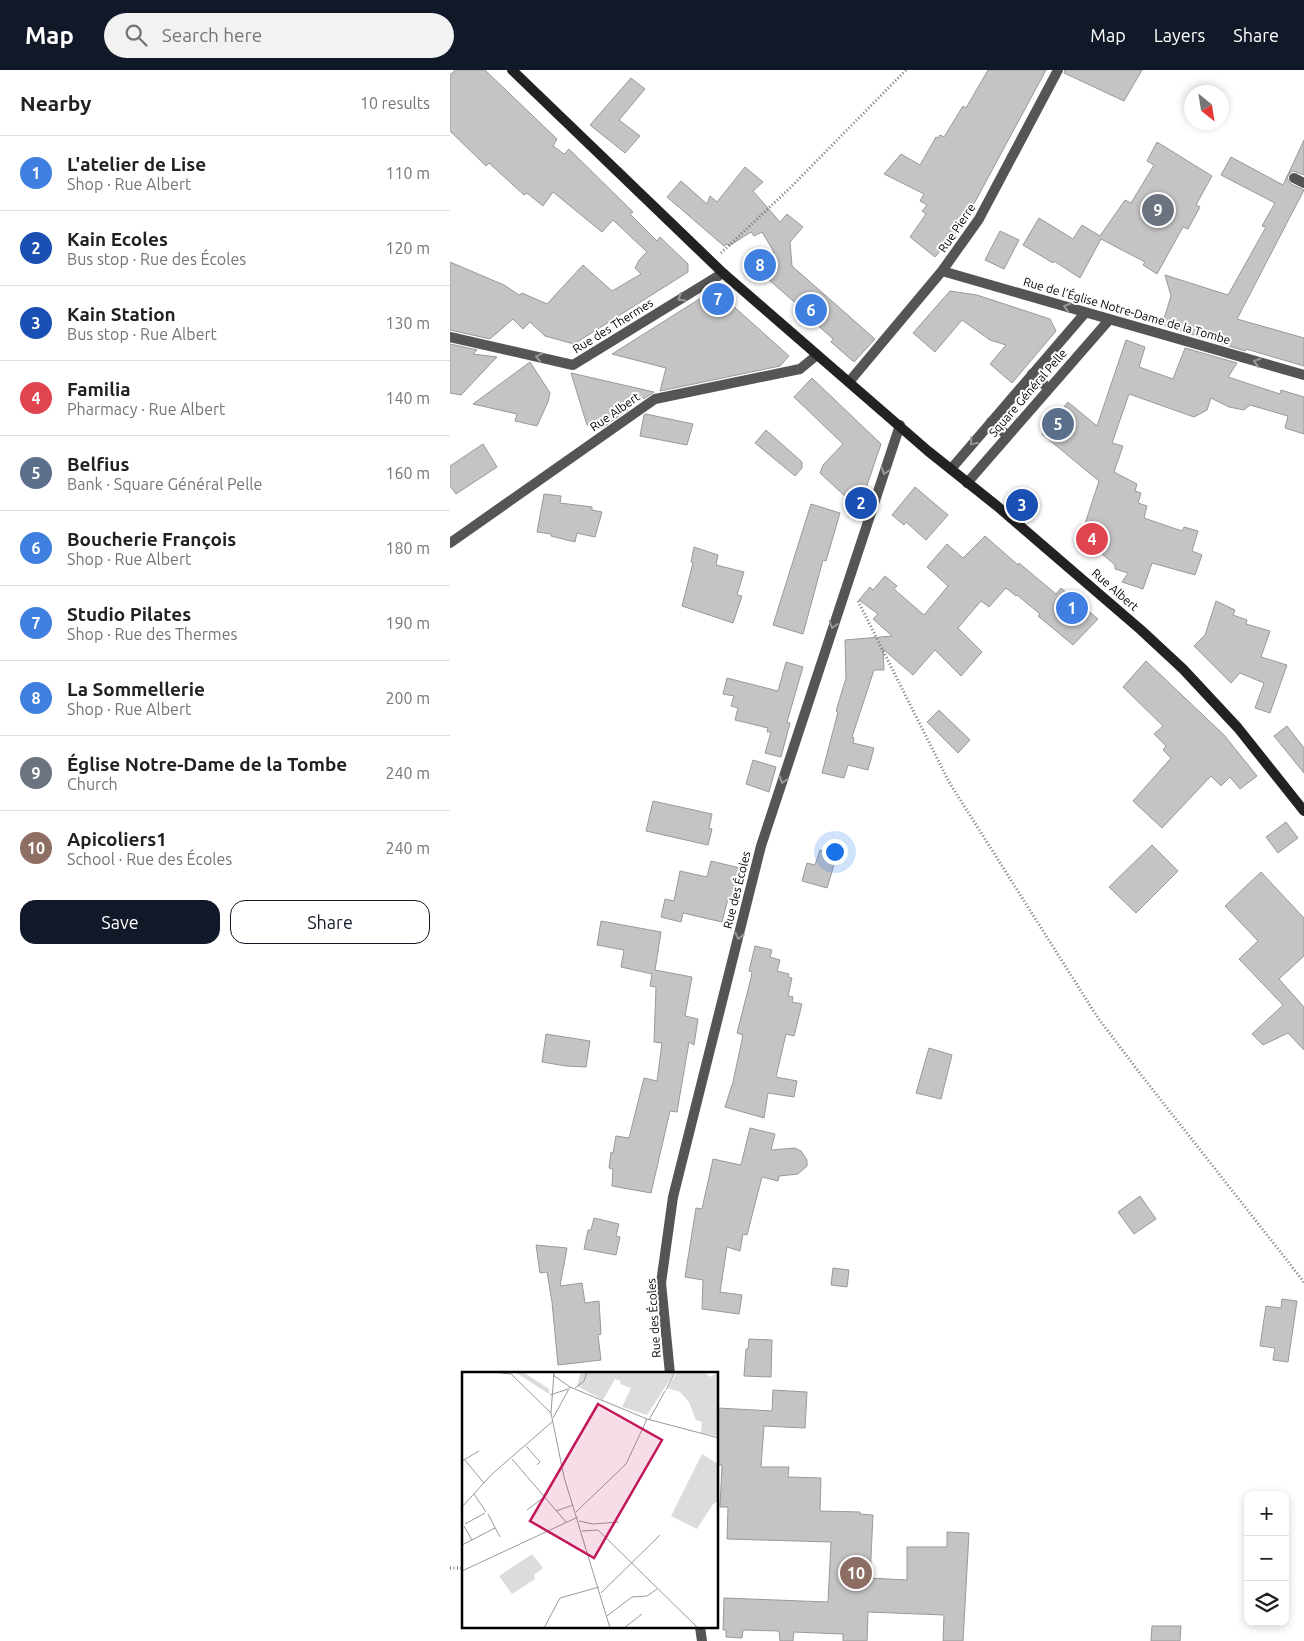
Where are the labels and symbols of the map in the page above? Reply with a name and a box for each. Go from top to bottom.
north arrow [1184,85,1229,130]
pin: 9 [1142,191,1174,229]
street label: Rue Pierre [936,201,978,255]
pin: 8 [744,246,776,284]
street label: Rue de l’Église Notre-Dame de la Tombe [1022,275,1232,346]
pin: 7 [702,280,734,318]
pin: 6 [795,291,827,329]
one-way arrow [678,292,687,302]
street label: Rue des Thermes [570,296,655,356]
one-way arrow [1064,303,1072,313]
street label: Square Général Pelle [986,346,1069,439]
one-way arrow [534,352,543,363]
one-way arrow [1254,357,1262,367]
street label: Rue Albert [587,390,642,433]
pin: 5 [1042,405,1074,443]
one-way arrow [970,437,979,446]
one-way arrow [880,466,890,475]
pin: 2 [845,484,877,522]
pin: 3 [1006,486,1038,524]
pin: 4 [1076,520,1108,558]
street label: Rue Albert [1089,566,1142,614]
pin: 1 [1056,589,1088,627]
one-way arrow [829,621,839,629]
one-way arrow [779,775,789,784]
your location [822,839,848,865]
street label: Rue des Écoles [721,850,752,930]
one-way arrow [734,932,744,940]
street label: Rue des Écoles [644,1278,663,1358]
inset map [462,1372,719,1628]
pin: 10 [840,1554,872,1592]

